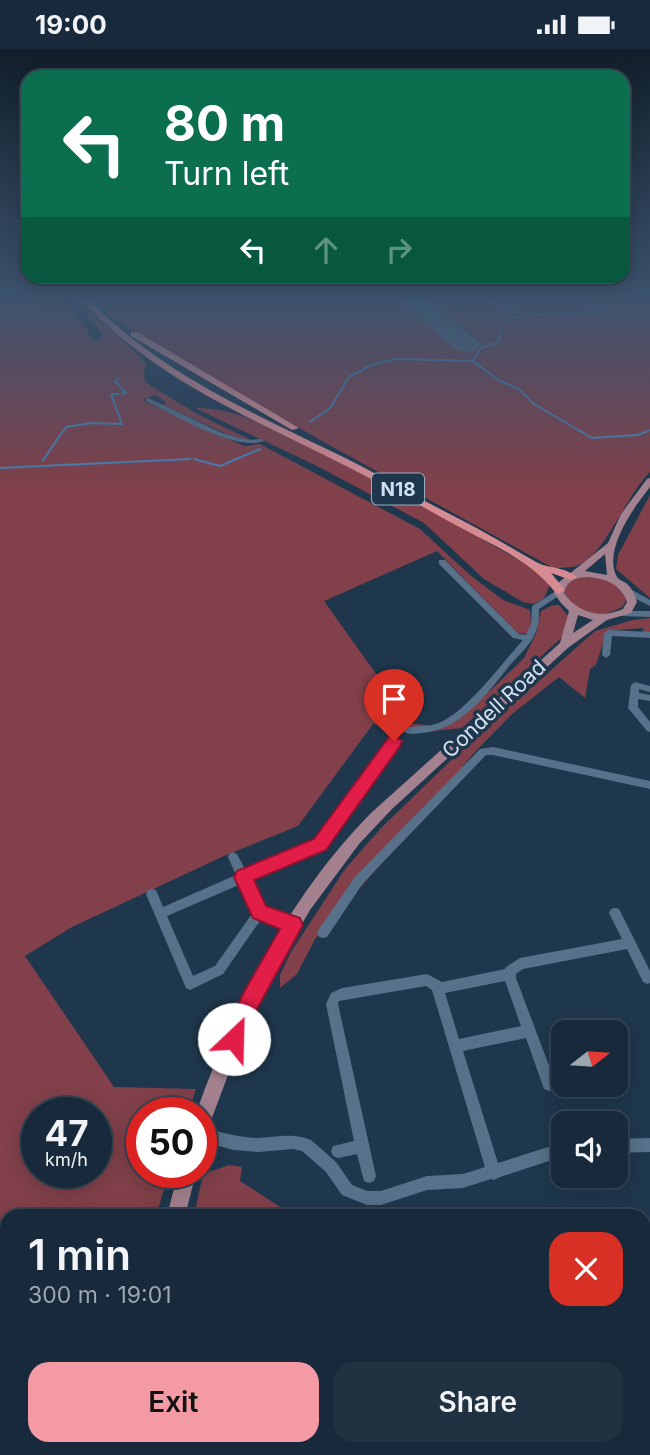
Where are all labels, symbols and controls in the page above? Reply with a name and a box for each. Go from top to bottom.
text: 19:00 [35,9,107,40]
text: 80 m [164,94,285,153]
icon: left [49,98,140,189]
text: Turn left [164,154,289,193]
icon: left [234,231,272,269]
icon: ahead [307,231,345,269]
icon: right [380,231,418,269]
road number: N18 [372,473,424,505]
street label: Condell Road [437,654,551,763]
pin [364,669,424,741]
icon: arrive [375,680,413,718]
position arrow [197,1002,271,1076]
north arrow [551,1020,628,1097]
map controls [551,1020,628,1188]
speed limit sign: 50 [126,1097,217,1188]
button: sound [551,1111,628,1188]
text: 47 [44,1112,89,1154]
text: km/h [45,1149,88,1170]
text: 1 min [28,1229,131,1280]
button: close [549,1232,623,1306]
text: 300 m · 19:01 [28,1281,172,1309]
button: Exit [28,1362,319,1442]
button: Share [333,1362,623,1442]

